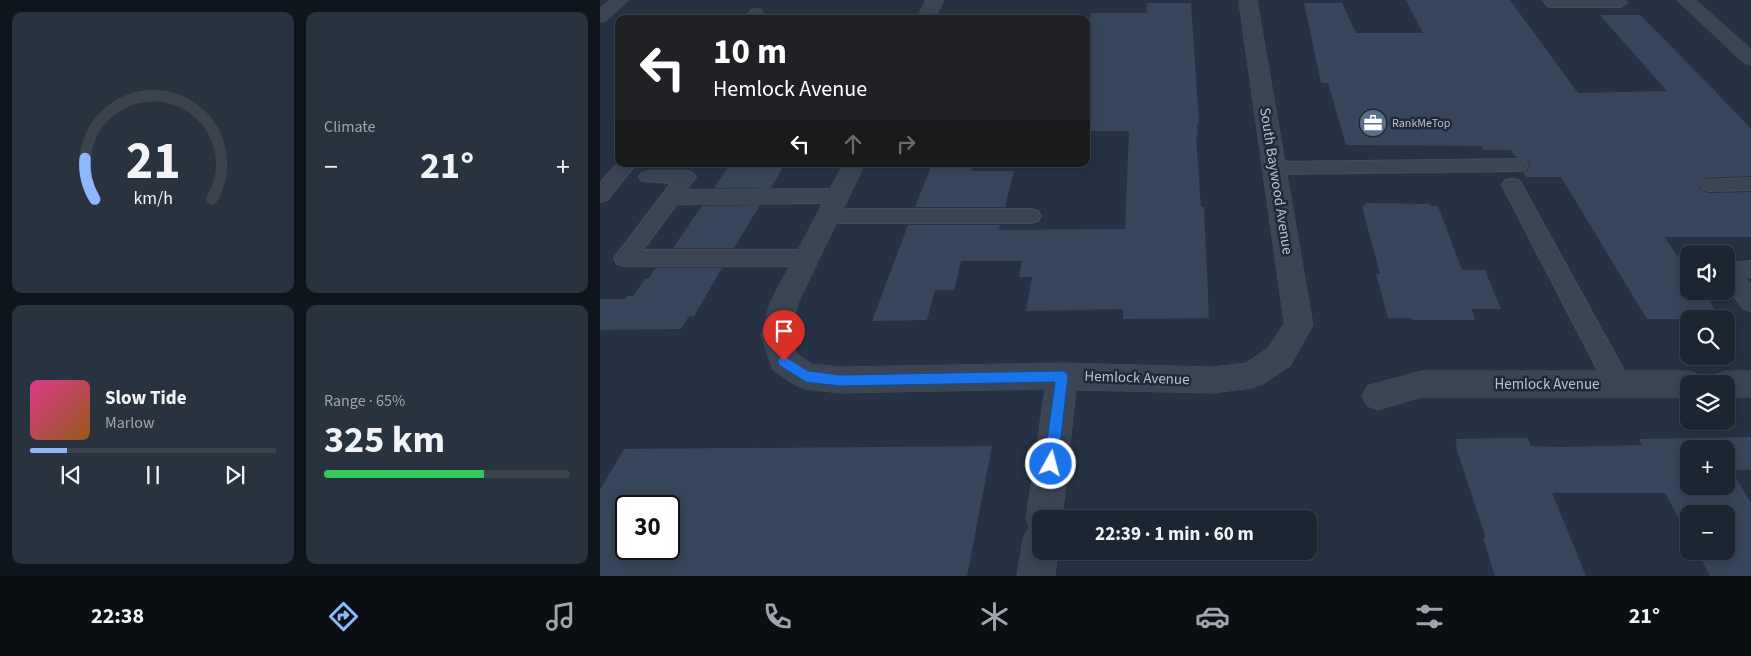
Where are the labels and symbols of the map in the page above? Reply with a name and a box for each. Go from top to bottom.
street label: South Baywood Avenue [1254,106,1298,256]
office icon: RankMeTop [1358,108,1388,138]
place label: RankMeTop [1392,115,1451,132]
pin [763,310,805,361]
street label: Hemlock Avenue [1084,366,1190,390]
street label: Hemlock Avenue [1494,374,1600,395]
position arrow [1024,437,1076,489]
speed limit sign: 30 [615,495,680,560]

